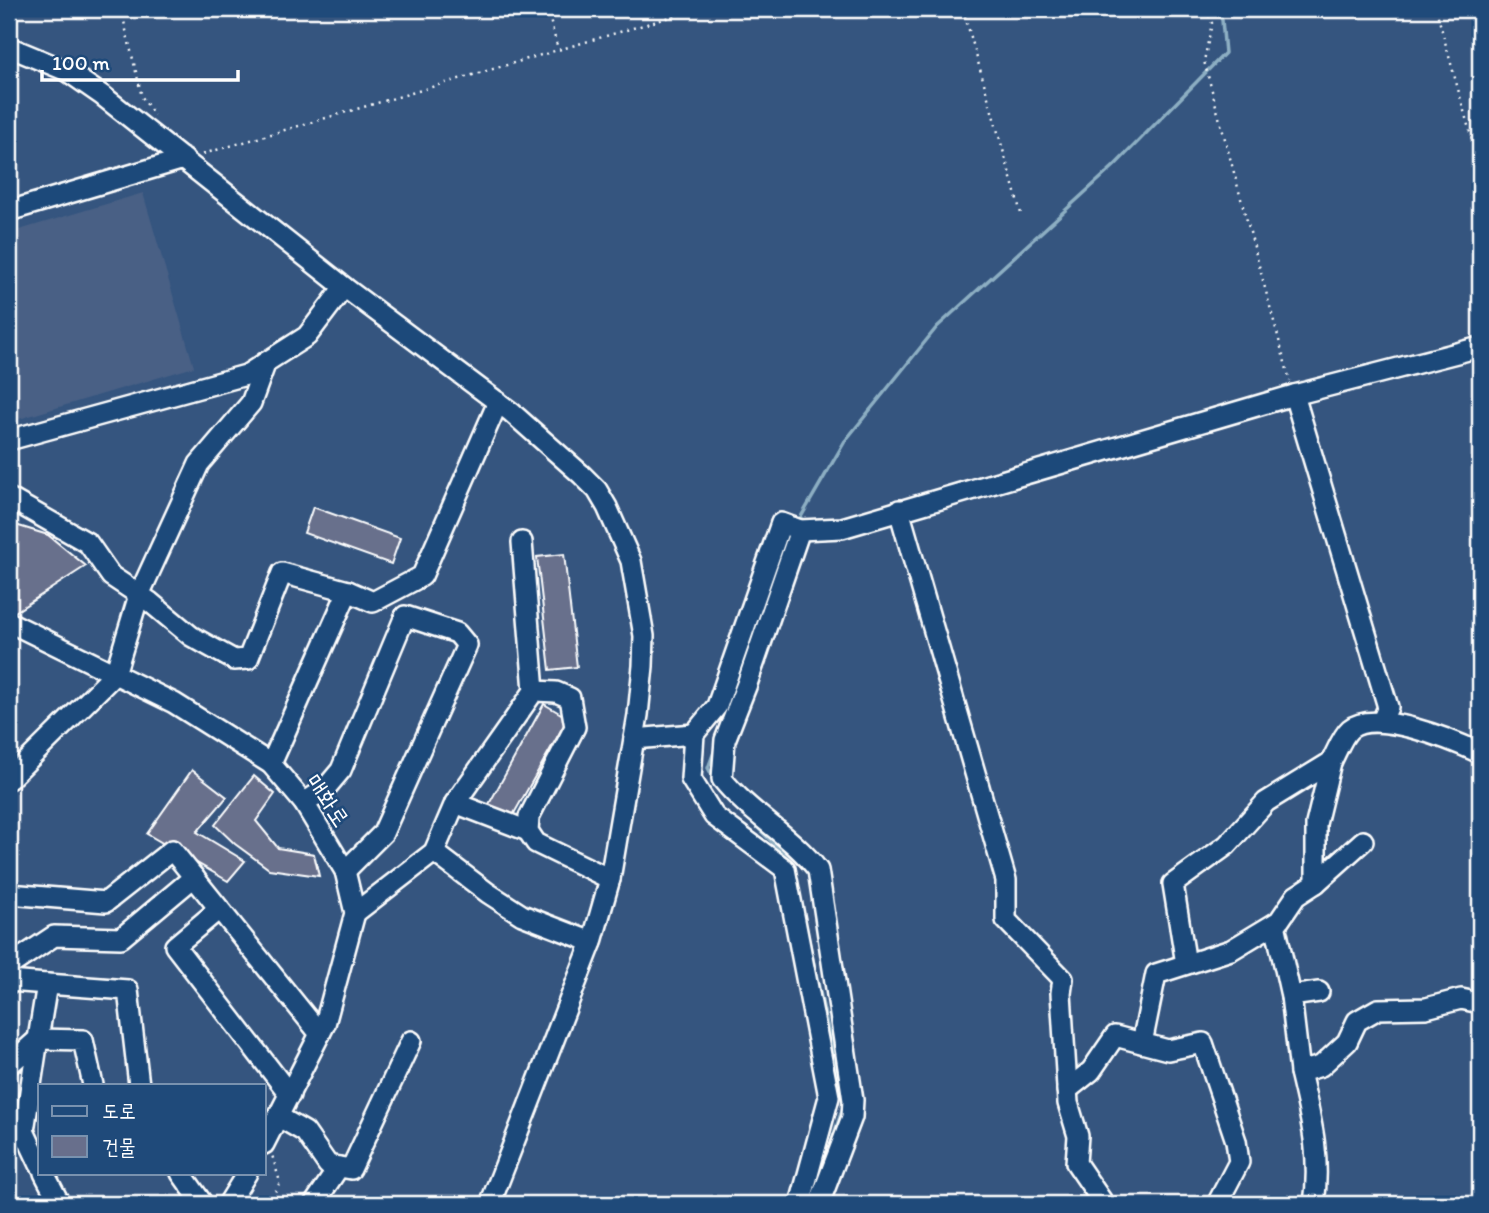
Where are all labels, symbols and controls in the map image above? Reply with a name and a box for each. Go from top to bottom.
scale bar [42,38,238,82]
text: 100 m [52,50,110,75]
street label: 매화로 [300,768,356,832]
legend [38,1084,266,1174]
text: 도로 [102,1098,136,1123]
text: 건물 [102,1134,136,1159]

